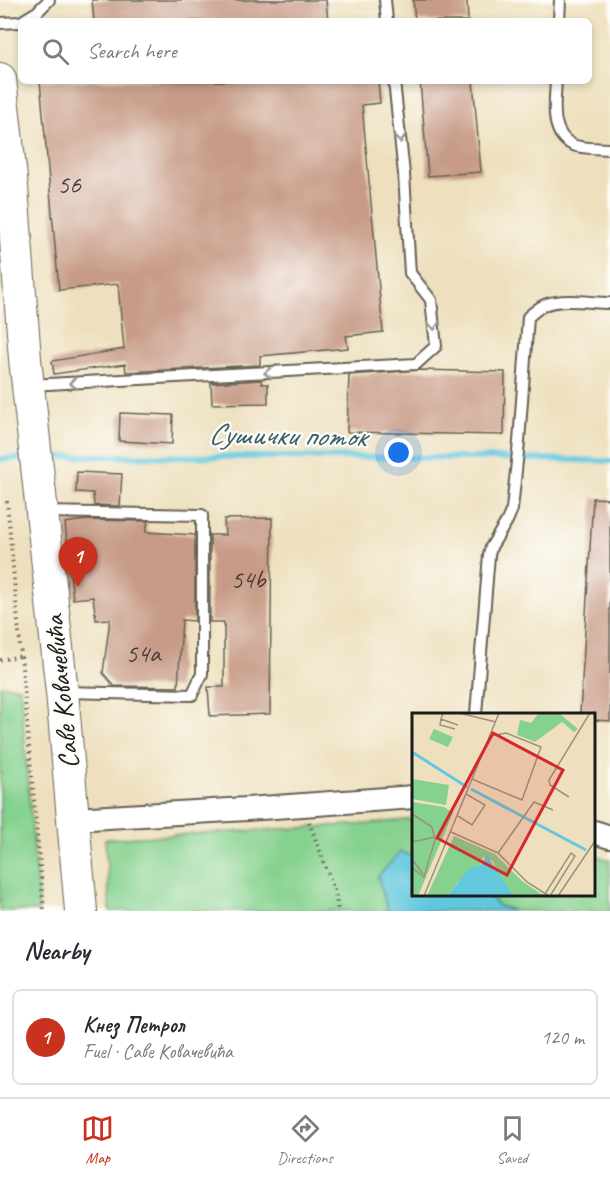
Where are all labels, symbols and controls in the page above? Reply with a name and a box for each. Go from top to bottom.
search box [18,18,592,84]
icon: search [39,35,72,68]
text: Search here [87,37,177,65]
one-way arrow [393,135,406,144]
house number: 56 [57,168,82,201]
one-way arrow [427,322,440,331]
one-way arrow [264,366,273,379]
one-way arrow [69,377,78,390]
water label: Сушички поток [208,415,371,455]
your location [384,438,413,467]
pin: 1 [58,538,98,587]
house number: 54b [231,563,267,596]
street label: Саве Ковачевића [35,612,86,771]
house number: 54a [126,637,162,670]
inset map [412,713,595,896]
text: Nearby [24,934,89,967]
text: Кнез Петрол [83,1011,185,1039]
text: 1 [41,1025,50,1050]
text: 120 m [541,1025,584,1050]
text: Fuel · Саве Ковачевића [83,1039,233,1064]
tab: Map [81,1112,114,1168]
tab: Directions [277,1112,333,1168]
tab: Saved [496,1112,529,1168]

